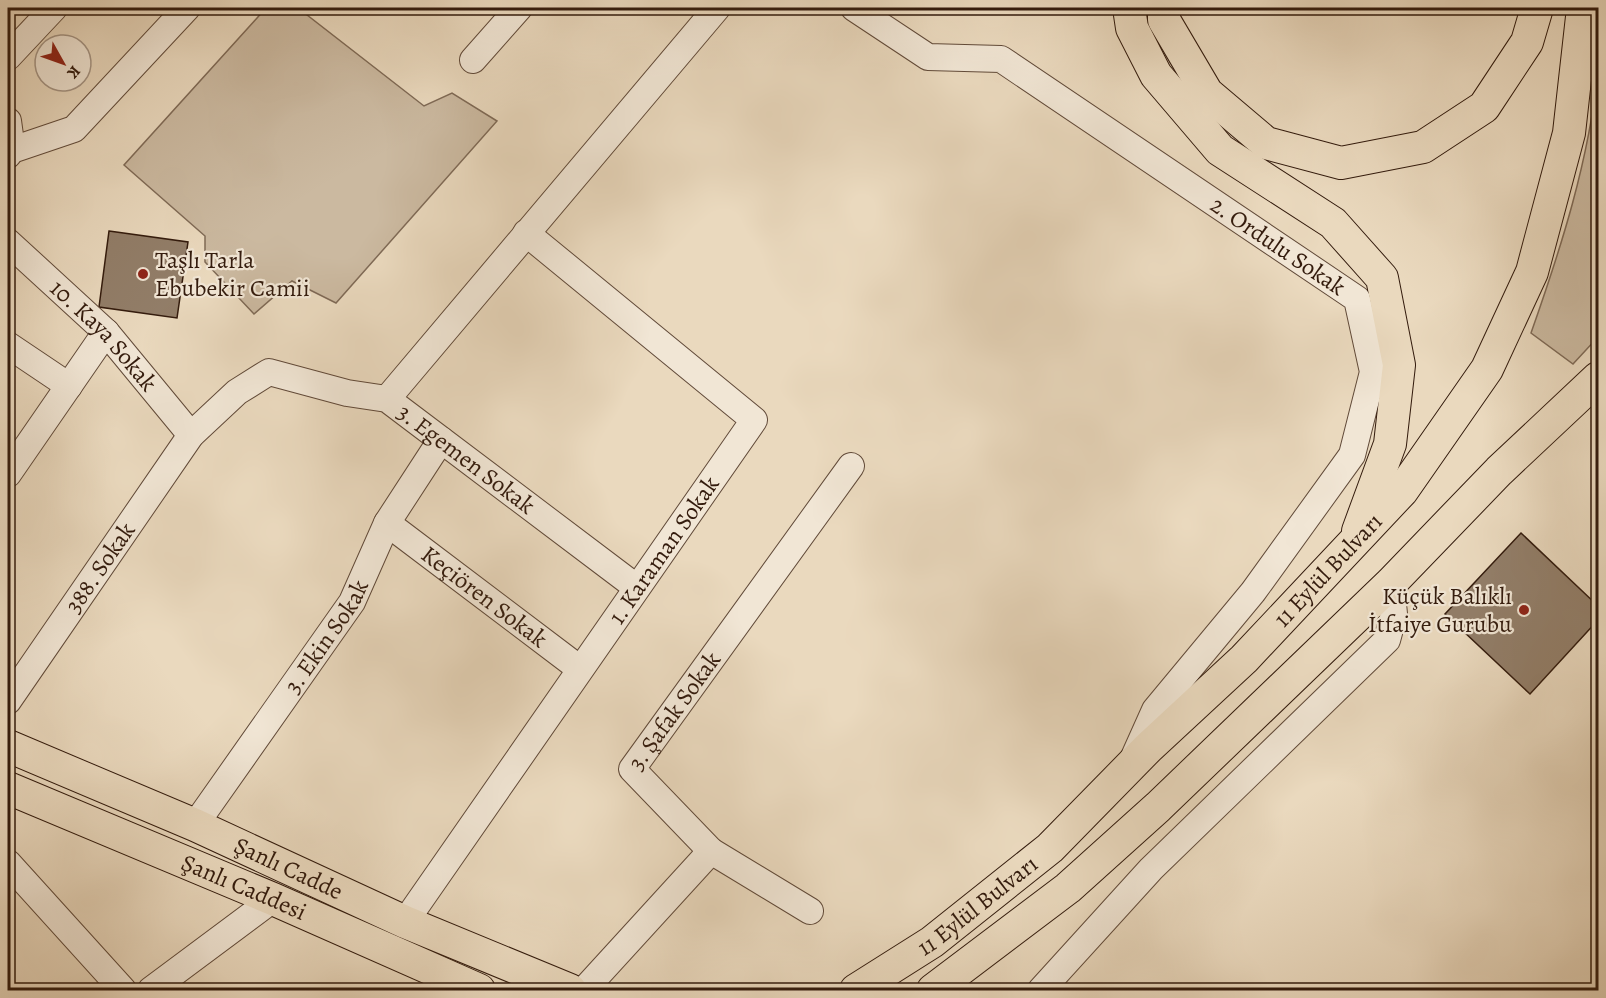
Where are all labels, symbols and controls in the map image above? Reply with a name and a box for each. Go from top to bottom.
north arrow [33,33,93,93]
text: K [62,61,86,83]
street label: 2. Ordulu Sokak [1204,189,1352,303]
place label: Taşlı Tarla Ebubekir Camii [155,244,310,304]
marker: Taşlı Tarla Ebubekir Camii [136,267,150,281]
street label: 10. Kaya Sokak [43,272,165,398]
street label: 3. Egemen Sokak [391,396,542,521]
street label: 1. Karaman Sokak [601,469,726,631]
street label: 11 Eylül Bulvarı [1266,506,1389,634]
street label: 388. Sokak [57,516,142,619]
street label: Keçiören Sokak [415,538,554,655]
street label: 3. Ekin Sokak [277,575,376,700]
place label: Küçük Balıklı İtfaiye Gurubu [1368,580,1512,640]
marker: Küçük Balıklı İtfaiye Gurubu [1517,603,1531,617]
street label: 3. Şafak Sokak [620,645,728,777]
street label: Şanlı Cadde [229,829,348,907]
street label: Şanlı Caddesi [177,846,312,928]
street label: 11 Eylül Bulvarı [911,848,1044,963]

